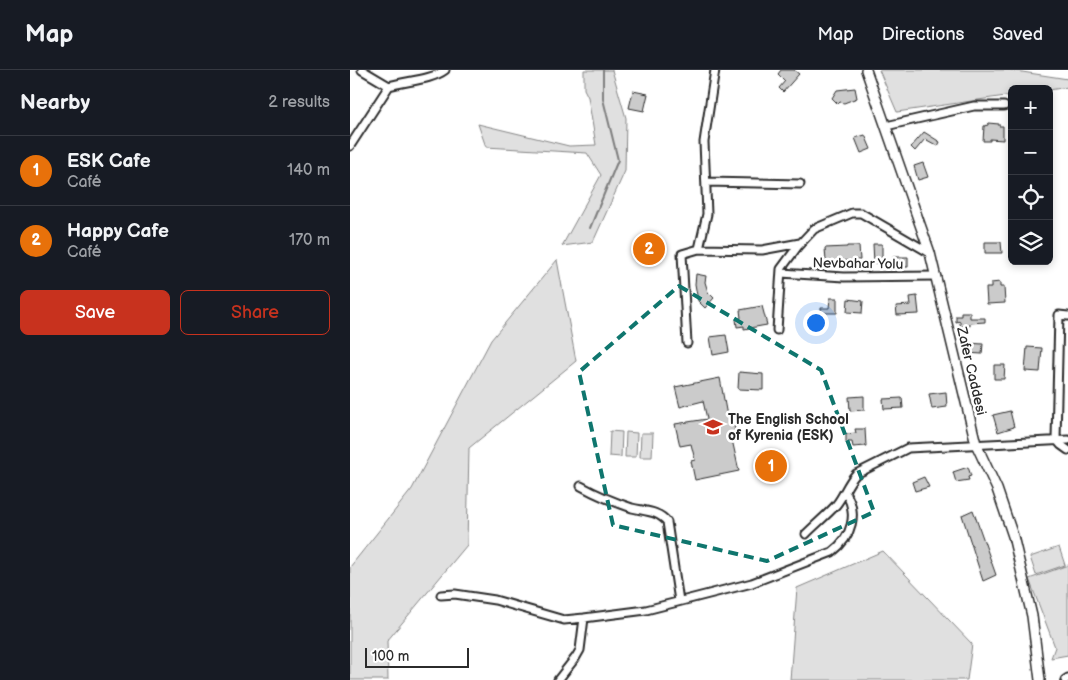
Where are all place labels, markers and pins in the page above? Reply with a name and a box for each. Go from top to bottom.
pin: 2 [633,230,665,268]
place label: The English School of Kyrenia (ESK) [728,411,849,444]
school or university icon: The English School of Kyrenia (ESK) [702,416,724,438]
pin: 1 [755,447,787,485]

